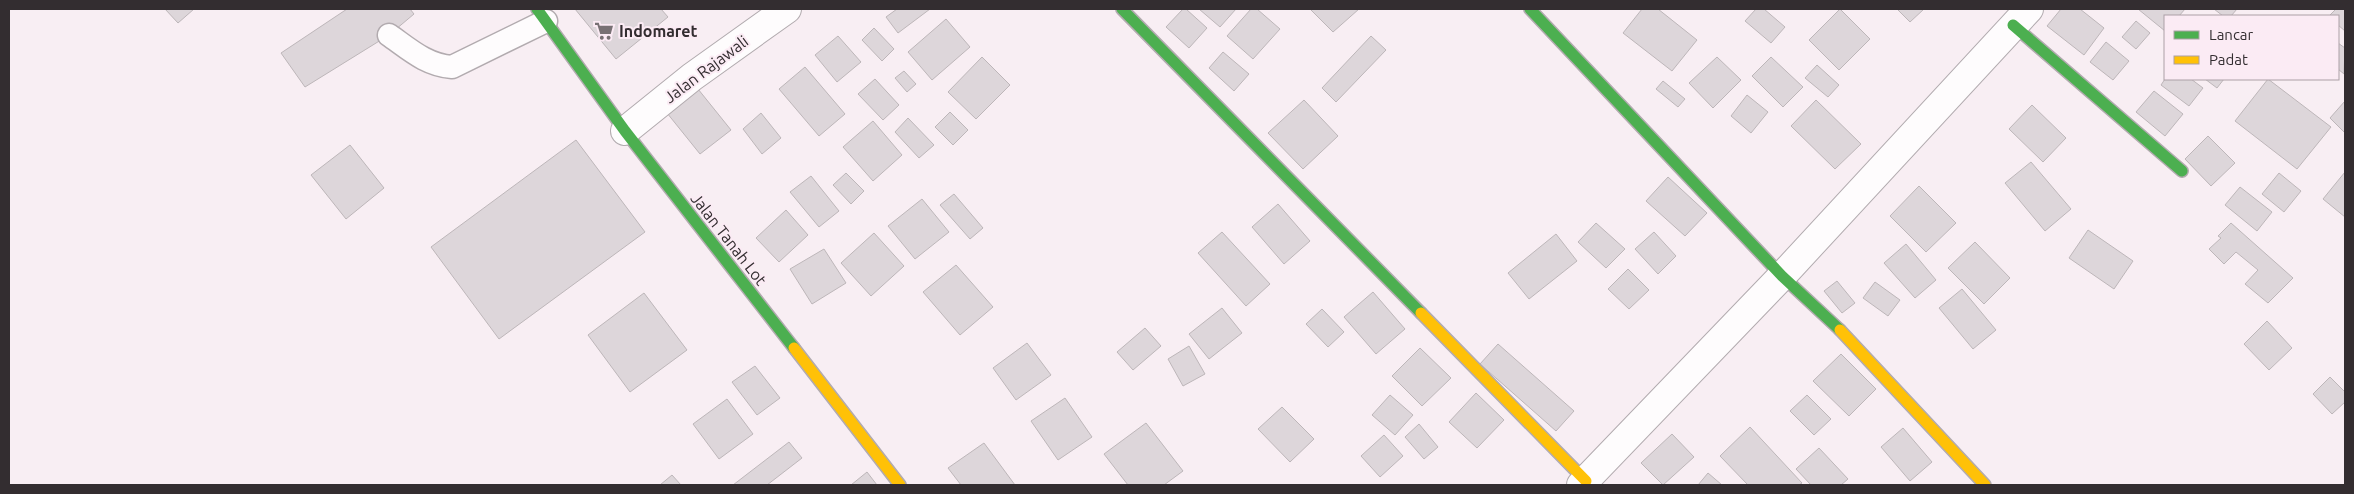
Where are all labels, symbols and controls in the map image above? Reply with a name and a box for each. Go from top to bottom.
legend [2164,15,2339,80]
supermarket icon: Indomaret [593,20,615,42]
place label: Indomaret [619,22,698,40]
text: Lancar [2209,26,2254,43]
street label: Jalan Rajawali [661,32,751,106]
text: Padat [2209,51,2248,68]
street label: Jalan Tanah Lot [687,189,771,289]

